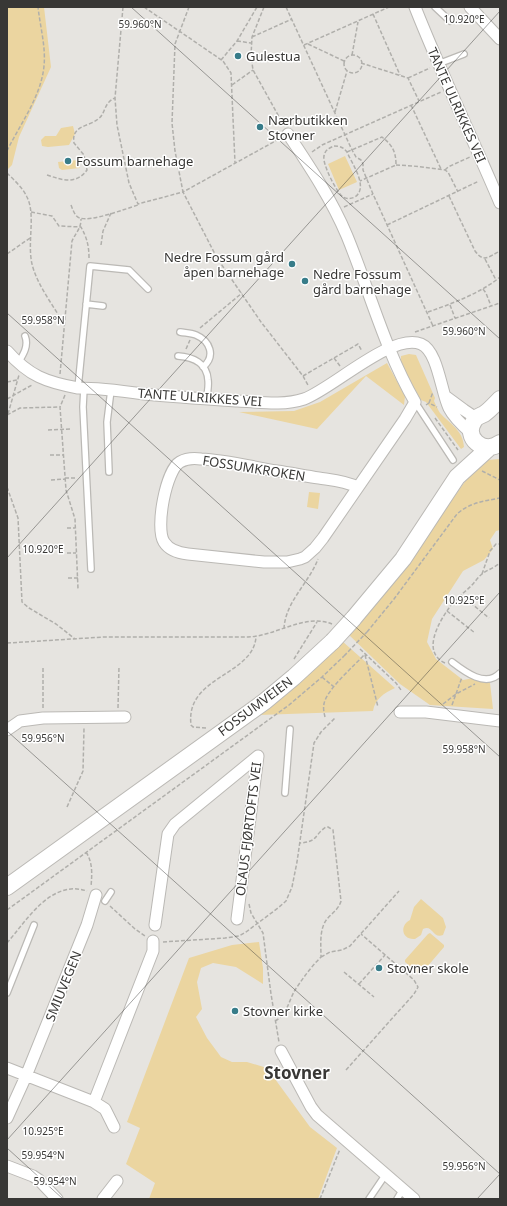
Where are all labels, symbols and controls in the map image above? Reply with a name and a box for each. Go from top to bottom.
text: 10.920°E [443,12,485,26]
text: 59.960°N [118,17,162,31]
street label: TANTE ULRIKKES VEI [423,44,491,166]
place label: Gulestua [246,47,300,65]
marker: Gulestua [233,51,243,61]
place label: Nærbutikken Stovner [268,111,348,144]
marker: Nærbutikken Stovner [255,122,265,132]
place label: Fossum barnehage [76,152,193,170]
marker: Fossum barnehage [63,156,73,166]
place label: Nedre Fossum gård åpen barnehage [164,248,284,281]
marker: Nedre Fossum gård åpen barnehage [287,259,297,269]
place label: Nedre Fossum gård barnehage [313,265,411,298]
marker: Nedre Fossum gård barnehage [300,276,310,286]
text: 59.958°N [21,313,65,327]
text: 59.960°N [442,324,486,338]
street label: TANTE ULRIKKES VEI [137,384,263,410]
street label: FOSSUMKROKEN [201,451,307,485]
text: 10.920°E [22,542,64,556]
text: 10.925°E [443,593,485,607]
street label: FOSSUMVEIEN [214,672,296,740]
text: 59.956°N [21,731,65,745]
text: 59.958°N [442,742,486,756]
street label: OLAUS FJØRTOFTS VEI [231,761,265,897]
street label: SMIUVEGEN [41,948,85,1024]
place label: Stovner skole [387,959,469,977]
marker: Stovner skole [374,963,384,973]
place label: Stovner kirke [243,1002,323,1020]
marker: Stovner kirke [230,1006,240,1016]
district label: Stovner [264,1061,330,1084]
text: 10.925°E [22,1124,64,1138]
text: 59.954°N [21,1148,65,1162]
text: 59.956°N [442,1159,486,1173]
text: 59.954°N [33,1174,77,1188]

